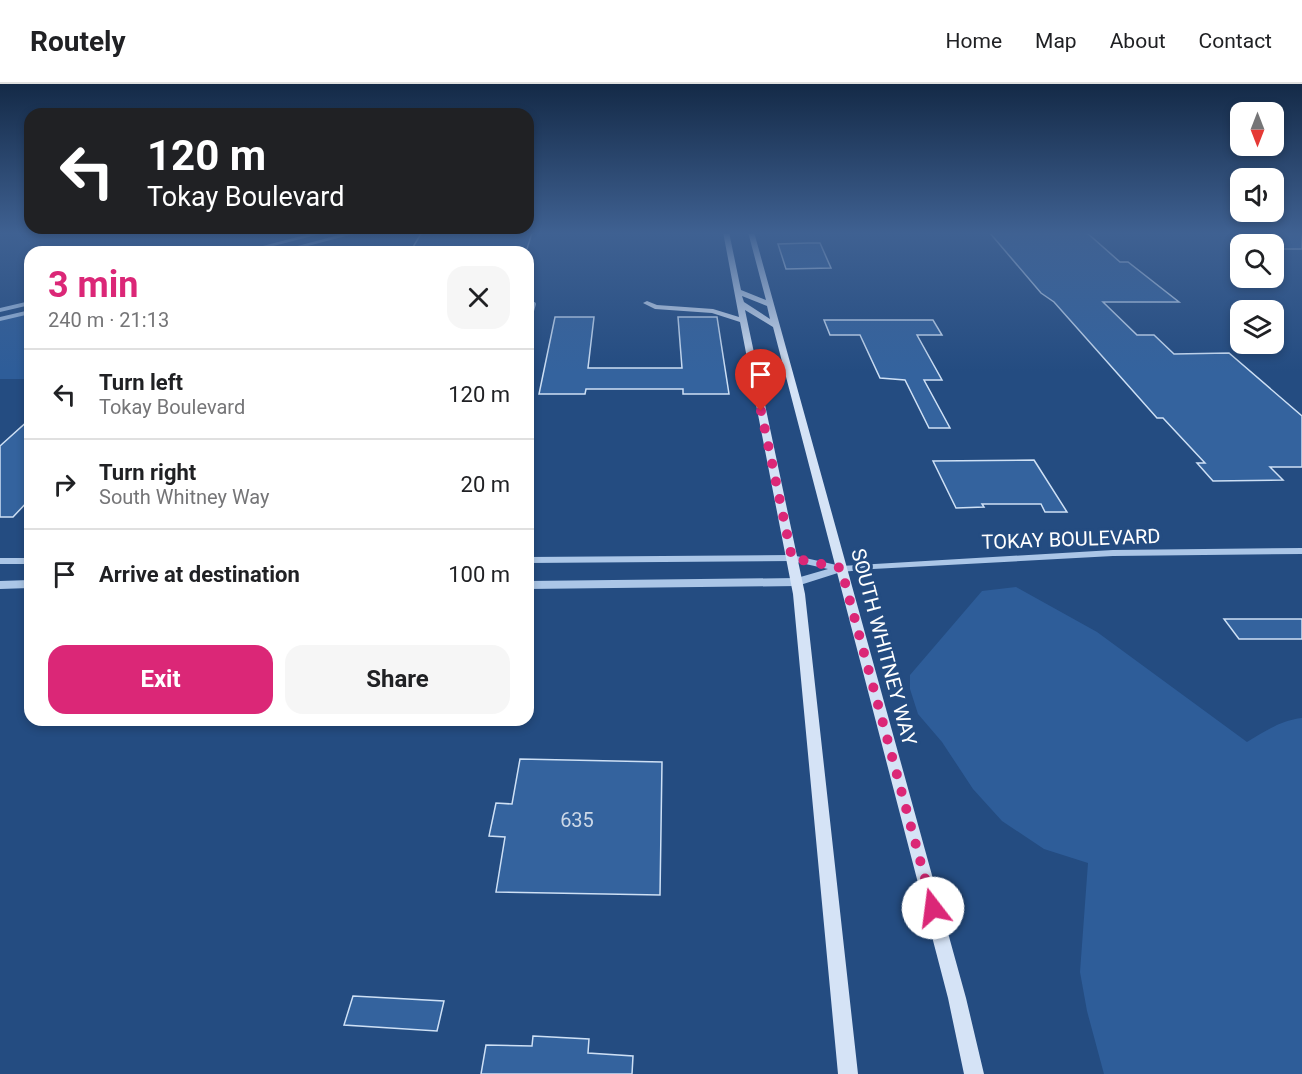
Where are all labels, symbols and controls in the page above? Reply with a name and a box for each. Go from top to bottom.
text: Routely [30,25,126,58]
text: Home [946,29,1002,53]
text: Map [1035,29,1077,53]
text: About [1110,29,1166,53]
text: Contact [1199,29,1272,53]
north arrow [1230,102,1284,156]
map controls [1230,102,1284,354]
text: 120 m [147,131,266,180]
icon: left [48,132,126,210]
button: sound [1230,168,1284,222]
text: Tokay Boulevard [147,181,344,213]
button: search [1230,234,1284,288]
text: 3 min [48,264,139,306]
button: close [447,266,510,329]
button: layers [1230,300,1284,354]
text: 240 m · 21:13 [48,308,169,332]
pin [735,349,786,411]
icon: arrive [744,358,777,391]
text: Turn left [99,370,183,395]
icon: left [48,378,81,411]
text: 120 m [448,382,510,407]
text: Tokay Boulevard [99,395,245,419]
text: Turn right [99,460,196,485]
icon: right [48,468,81,501]
text: 20 m [461,472,510,497]
text: South Whitney Way [99,485,270,509]
street label: TOKAY BOULEVARD [981,524,1161,554]
street label: SOUTH WHITNEY WAY [846,546,922,748]
icon: arrive [48,558,81,591]
text: Arrive at destination [99,562,300,587]
text: 100 m [448,562,510,587]
button: Exit [48,645,273,714]
button: Share [285,645,510,714]
house number: 635 [560,808,594,832]
position arrow [901,876,965,940]

